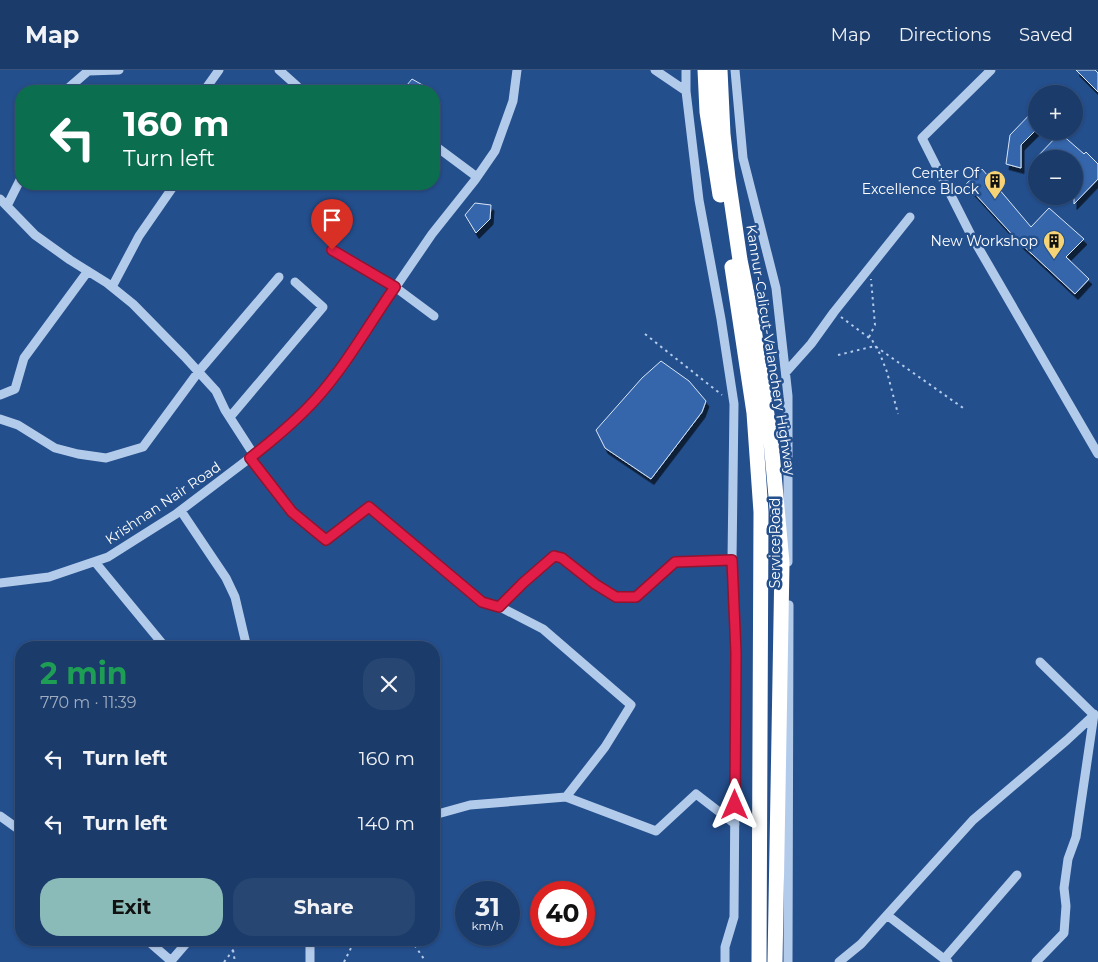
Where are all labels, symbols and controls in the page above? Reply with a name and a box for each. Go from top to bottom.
text: Map [25,20,79,49]
text: Map [831,24,871,46]
text: Directions [899,24,991,46]
text: Saved [1019,24,1073,46]
map controls [1028,85,1083,205]
button: + [1028,85,1083,140]
text: 160 m [123,102,229,145]
icon: left [40,105,105,170]
text: Turn left [123,145,215,172]
button: − [1028,150,1083,205]
place label: Center Of Excellence Block [862,164,980,198]
building icon: Center Of Excellence Block [983,169,1007,200]
pin [311,199,353,250]
icon: arrive [318,206,346,234]
street label: Kannur-Calicut-Valanchery Highway [742,223,800,477]
building icon: New Workshop [1042,229,1066,260]
place label: New Workshop [931,232,1038,250]
street label: Krishnan Nair Road [102,458,224,548]
street label: Service Road [766,498,784,588]
text: 2 min [40,655,127,692]
button: close [363,658,415,710]
text: 770 m · 11:39 [40,693,136,712]
icon: left [40,745,68,773]
text: Turn left [83,747,168,770]
text: 160 m [359,747,415,770]
position arrow [708,778,760,830]
icon: left [40,810,68,838]
text: Turn left [83,812,168,835]
text: 140 m [358,812,415,835]
button: Exit [40,878,223,936]
button: Share [233,878,415,936]
speed limit sign: 40 [530,881,595,946]
text: 31 [475,892,500,922]
text: km/h [471,918,504,933]

